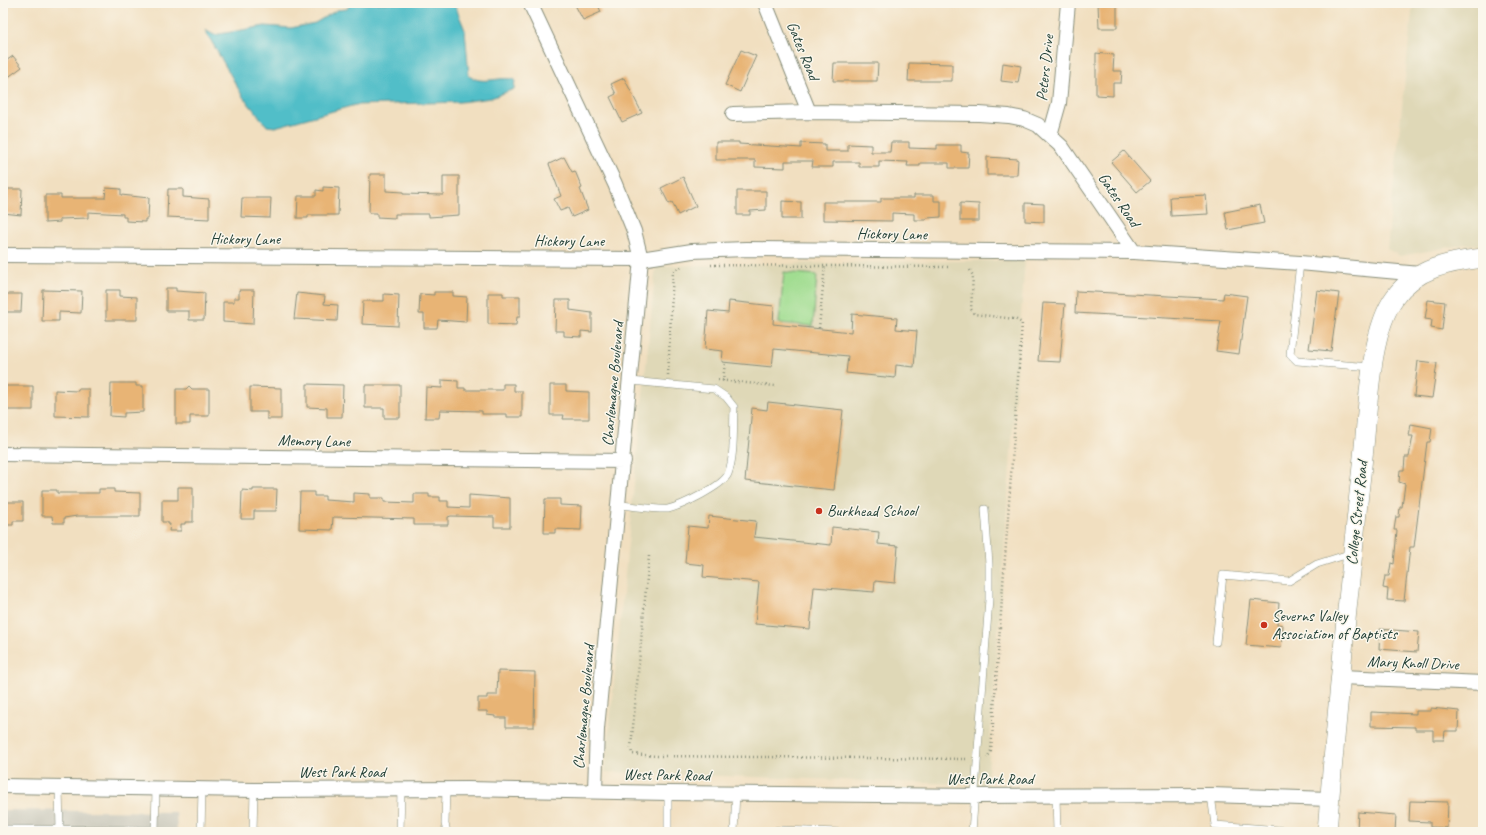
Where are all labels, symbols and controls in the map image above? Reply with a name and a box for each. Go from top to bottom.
street label: Gates Road [782,19,825,86]
street label: Peters Drive [1032,32,1059,102]
street label: Gates Road [1094,169,1146,233]
street label: Hickory Lane [857,223,929,245]
street label: Hickory Lane [210,229,282,249]
street label: Hickory Lane [534,231,606,251]
street label: Charlemagne Boulevard [598,318,629,447]
street label: Memory Lane [278,430,352,452]
street label: College Street Road [1342,457,1373,566]
place label: Burkhead School [827,501,920,521]
marker: Burkhead School [814,506,824,516]
place label: Severns Valley Association of Baptists [1272,606,1399,644]
marker: Severns Valley Association of Baptists [1259,620,1269,630]
street label: Charlemagne Boulevard [569,641,600,770]
street label: Mary Knoll Drive [1367,651,1461,675]
street label: West Park Road [299,762,388,782]
street label: West Park Road [623,764,713,786]
street label: West Park Road [947,769,1036,789]

